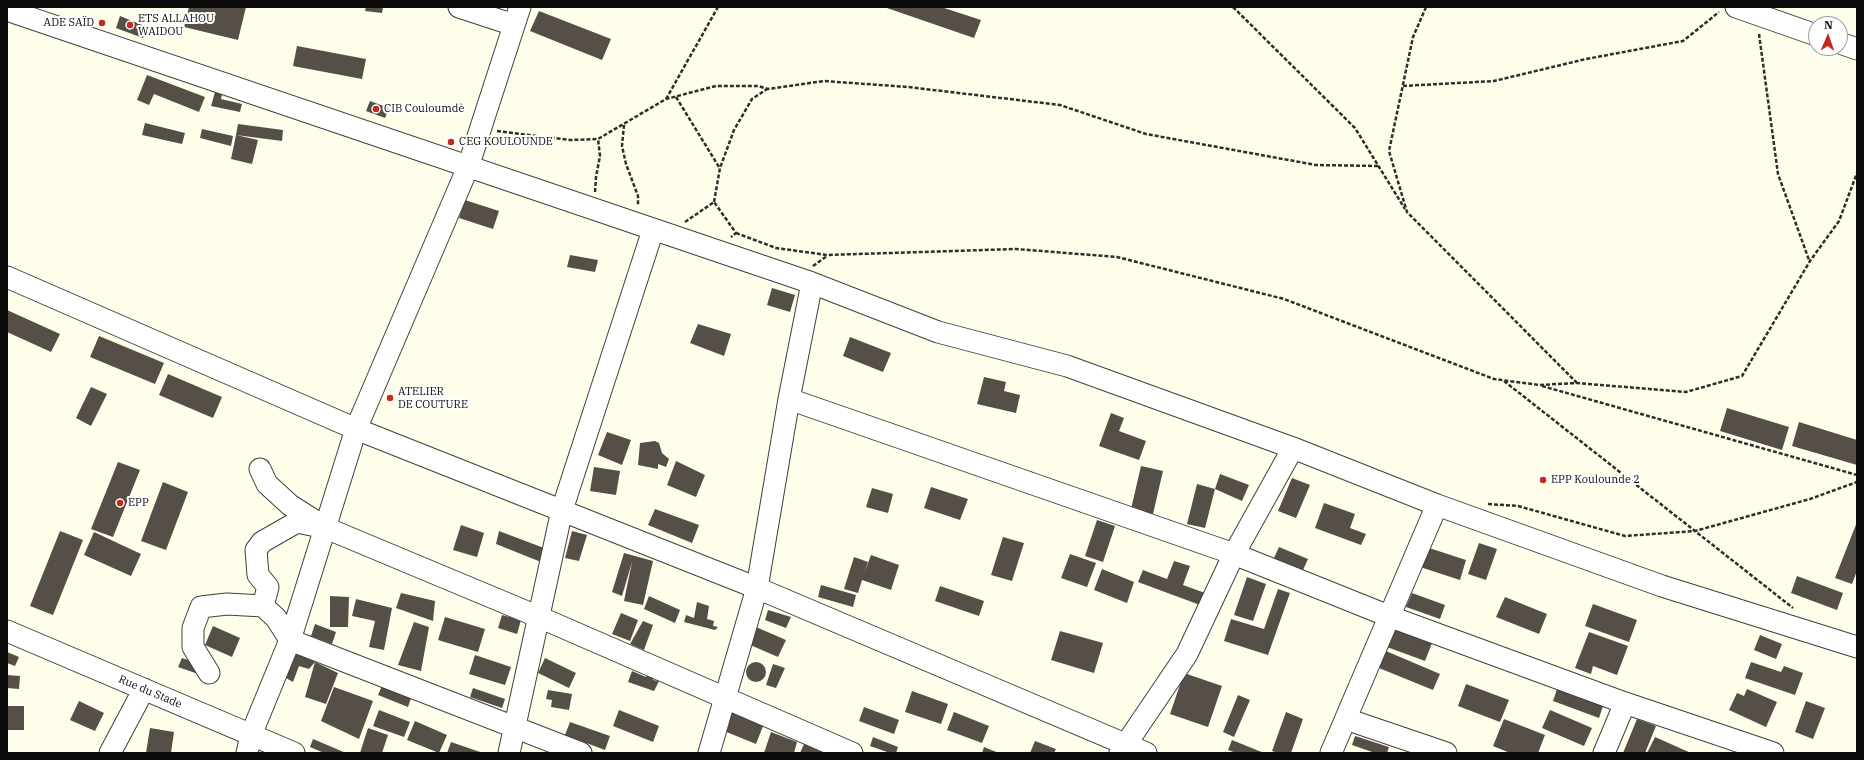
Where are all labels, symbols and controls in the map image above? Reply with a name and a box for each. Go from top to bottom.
place label: ETS ALLAHOU WAIDOU [138,12,214,38]
place label: ADE SAÏD [44,16,94,30]
north arrow [1808,16,1848,56]
marker: ADE SAÏD [97,18,107,28]
text: N [1824,18,1833,32]
marker: ETS ALLAHOU WAIDOU [125,20,135,30]
place label: CIB Couloumdè [384,102,464,116]
marker: CIB Couloumdè [371,104,381,114]
place label: CEG KOULOUNDE [459,135,553,149]
marker: CEG KOULOUNDE [446,137,456,147]
place label: ATELIER DE COUTURE [398,385,468,411]
marker: ATELIER DE COUTURE [385,393,395,403]
place label: EPP Koulounde 2 [1551,473,1640,487]
marker: EPP Koulounde 2 [1538,475,1548,485]
place label: EPP [128,496,149,510]
marker: EPP [115,498,125,508]
street label: Rue du Stade [116,673,184,711]

